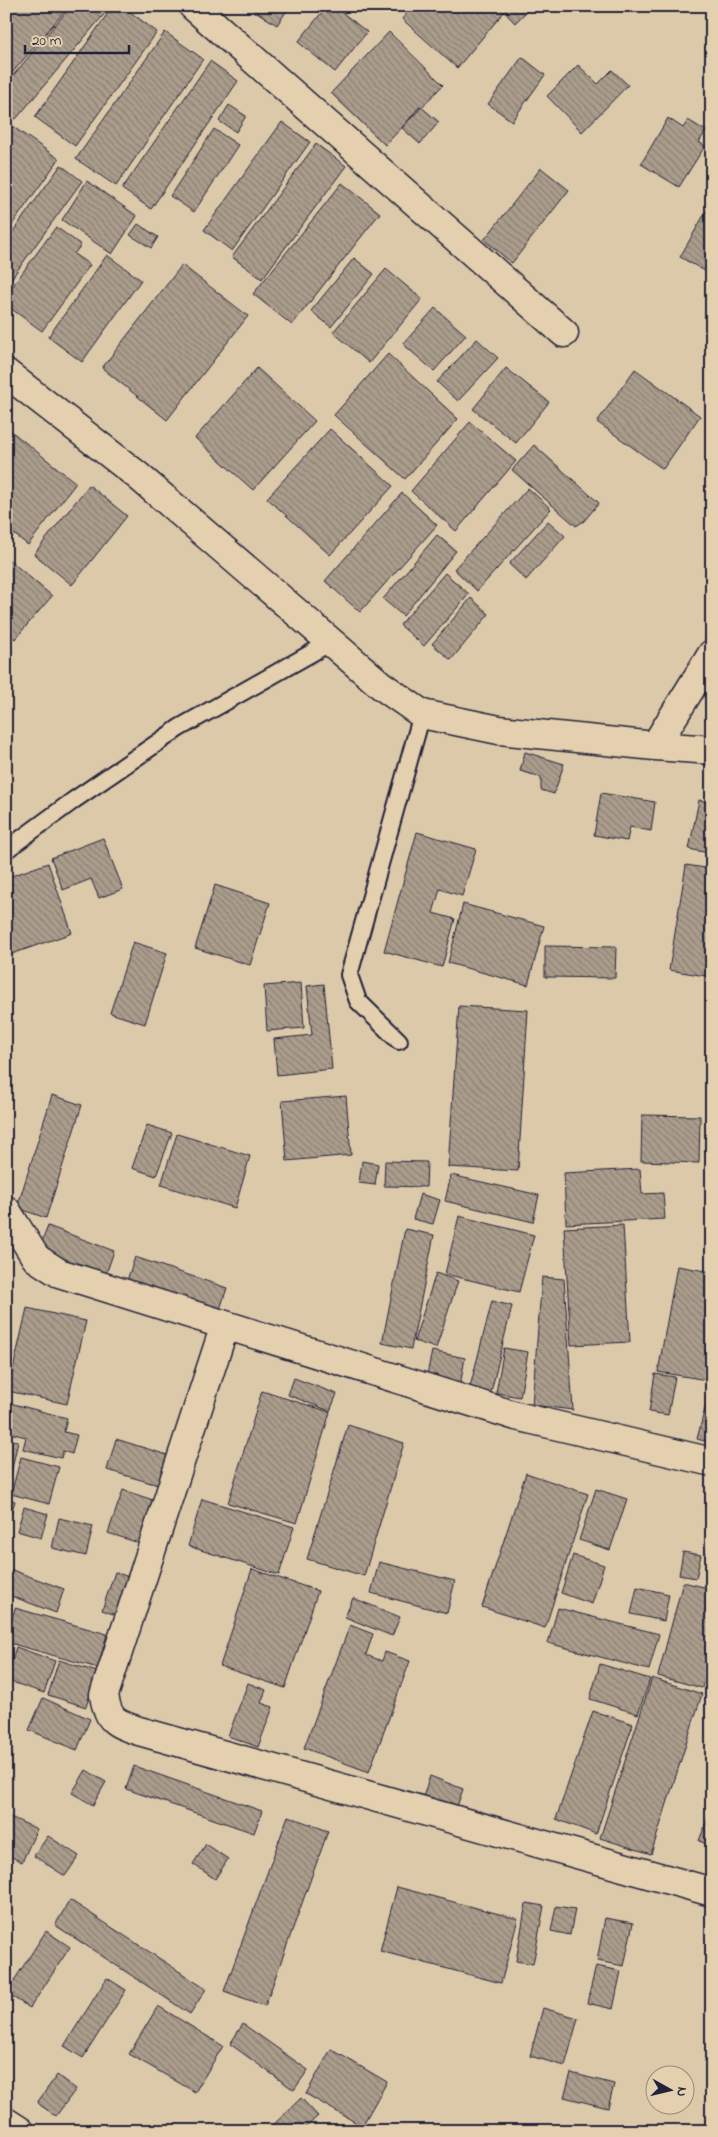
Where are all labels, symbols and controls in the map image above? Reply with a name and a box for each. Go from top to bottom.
scale bar [25,22,129,54]
text: 20 m [32,30,62,52]
north arrow [646,2064,696,2114]
text: N [670,2085,692,2098]

